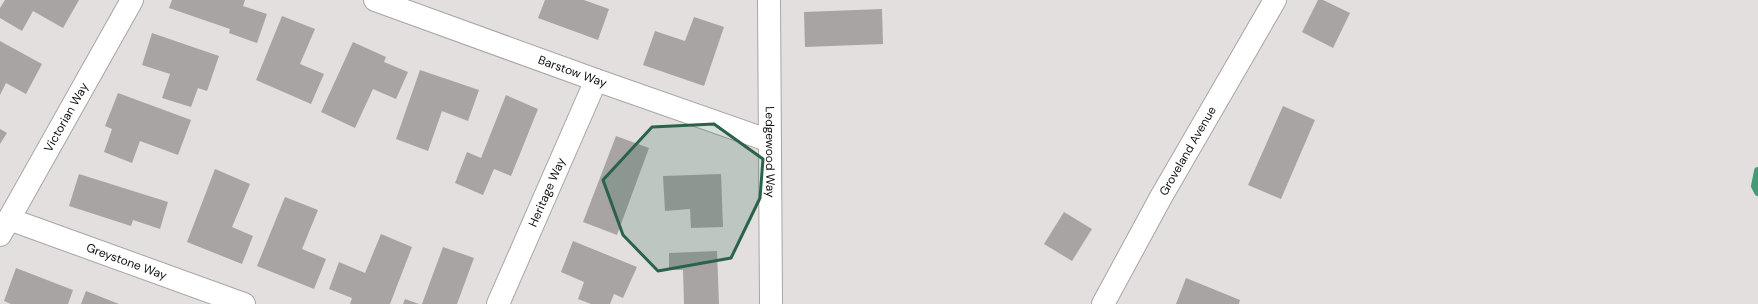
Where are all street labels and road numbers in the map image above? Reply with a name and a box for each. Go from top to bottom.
street label: Barstow Way [536,52,609,91]
street label: Victorian Way [40,79,92,155]
street label: Groveland Avenue [1156,103,1220,198]
street label: Ledgewood Way [762,106,778,198]
street label: Heritage Way [525,155,569,229]
street label: Greystone Way [84,240,169,284]

